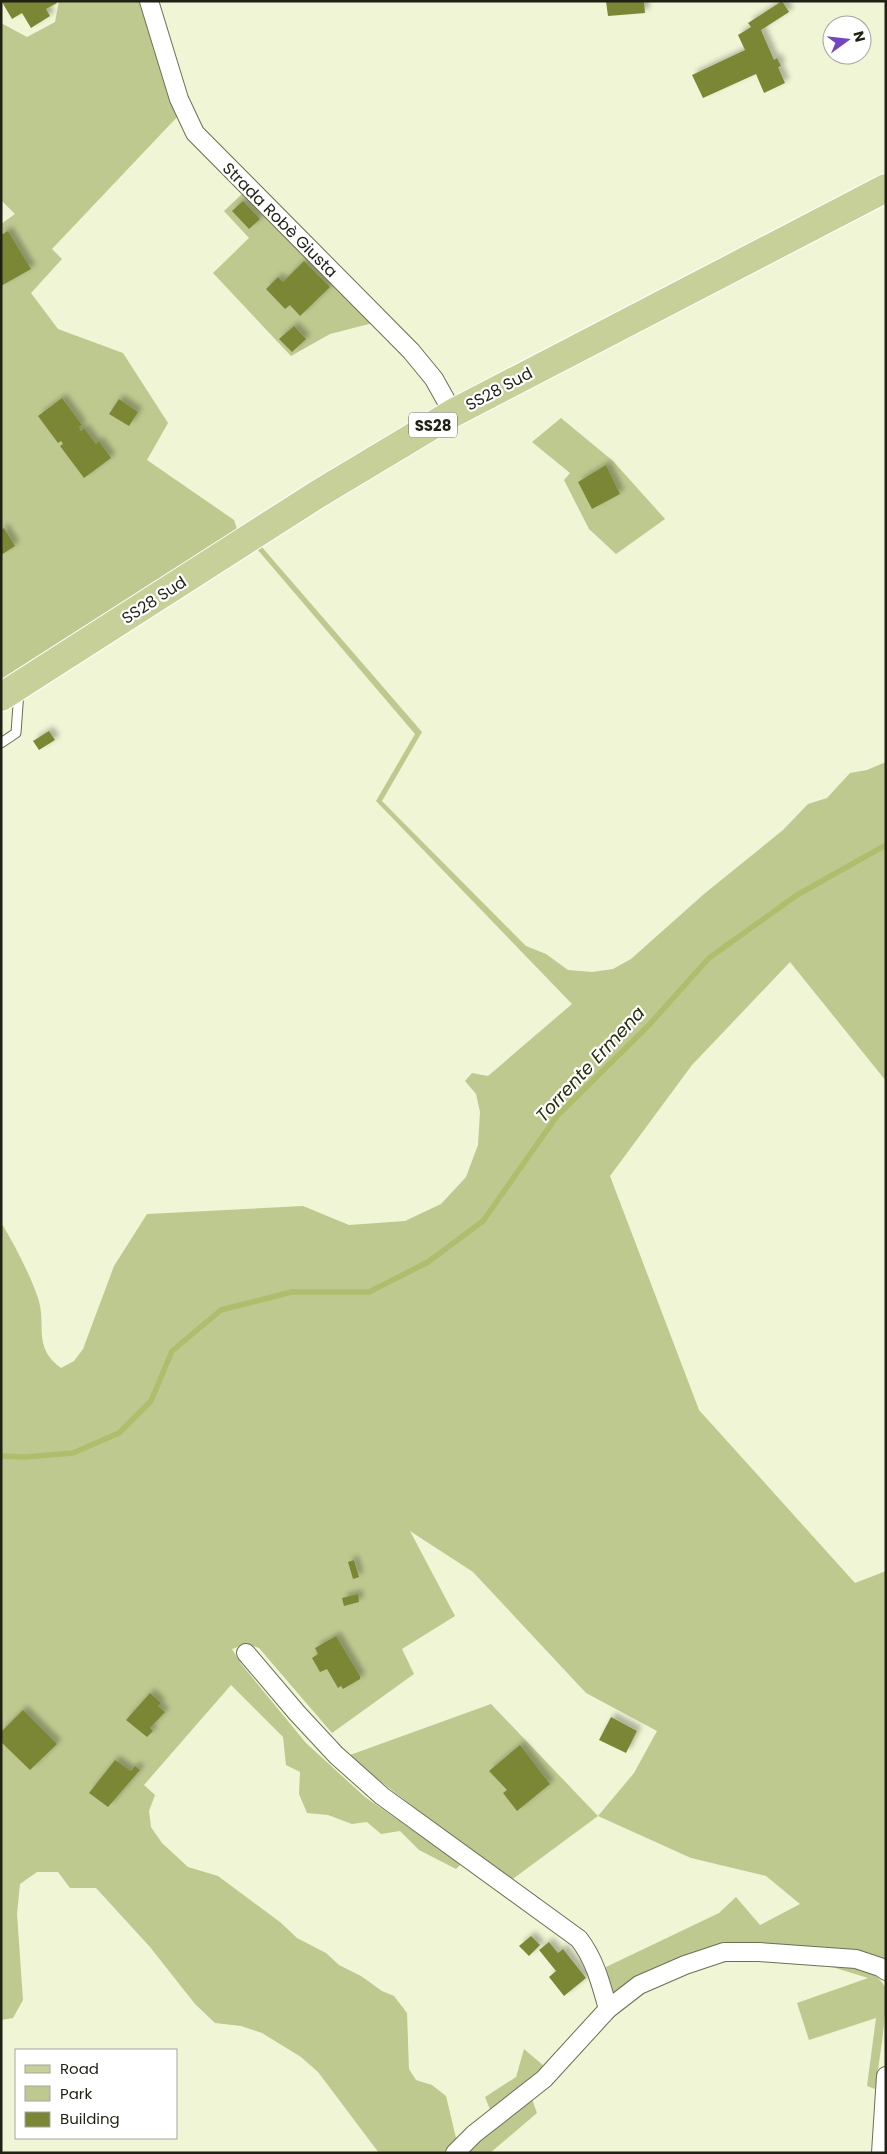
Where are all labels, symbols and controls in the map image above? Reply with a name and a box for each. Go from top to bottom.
north arrow [822,15,872,65]
text: N [849,29,871,44]
street label: Strada Robè Giusta [217,157,343,283]
street label: SS28 Sud [461,362,537,416]
road number: SS28 [409,412,457,438]
street label: SS28 Sud [117,571,191,629]
water label: Torrente Ermena [530,1001,650,1127]
legend [15,2049,178,2139]
text: Road [60,2058,99,2079]
text: Park [60,2083,92,2104]
text: Building [60,2108,120,2129]

